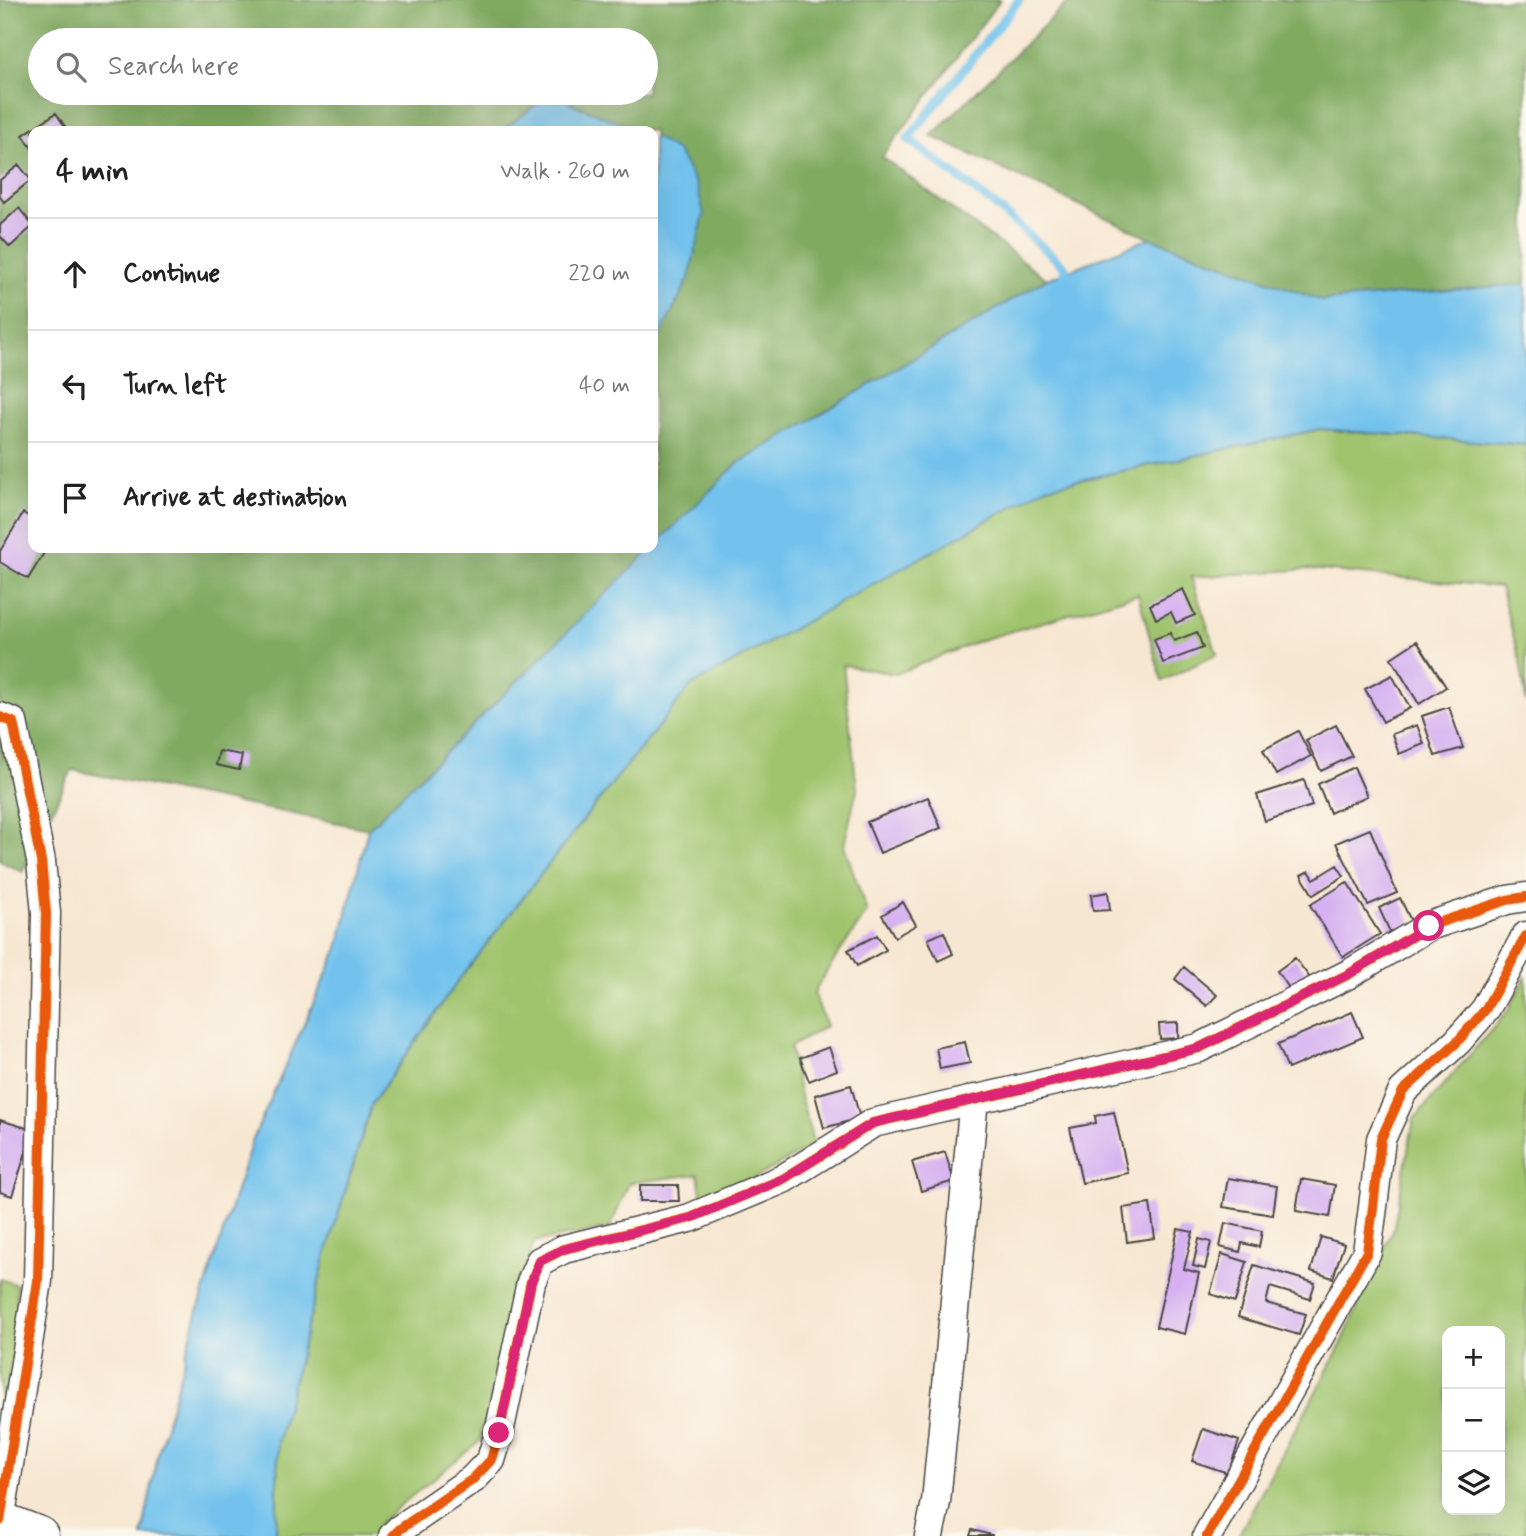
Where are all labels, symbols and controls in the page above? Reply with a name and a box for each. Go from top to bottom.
search box [28,28,658,105]
icon: search [52,48,90,86]
text: Search here [108,50,239,84]
text: 4 min [56,152,129,191]
text: Walk · 260 m [500,157,630,187]
icon: ahead [56,255,94,293]
text: Continue [123,257,220,291]
text: 220 m [568,259,630,289]
icon: left [56,367,94,405]
text: Turn left [123,369,227,403]
text: 40 m [579,371,630,401]
icon: arrive [56,479,94,517]
text: Arrive at destination [123,481,347,515]
route start [1413,910,1444,941]
map controls [1442,1326,1505,1515]
button: + [1442,1326,1505,1389]
button: − [1442,1389,1505,1452]
route end [483,1417,514,1448]
button: layers [1442,1452,1505,1515]

